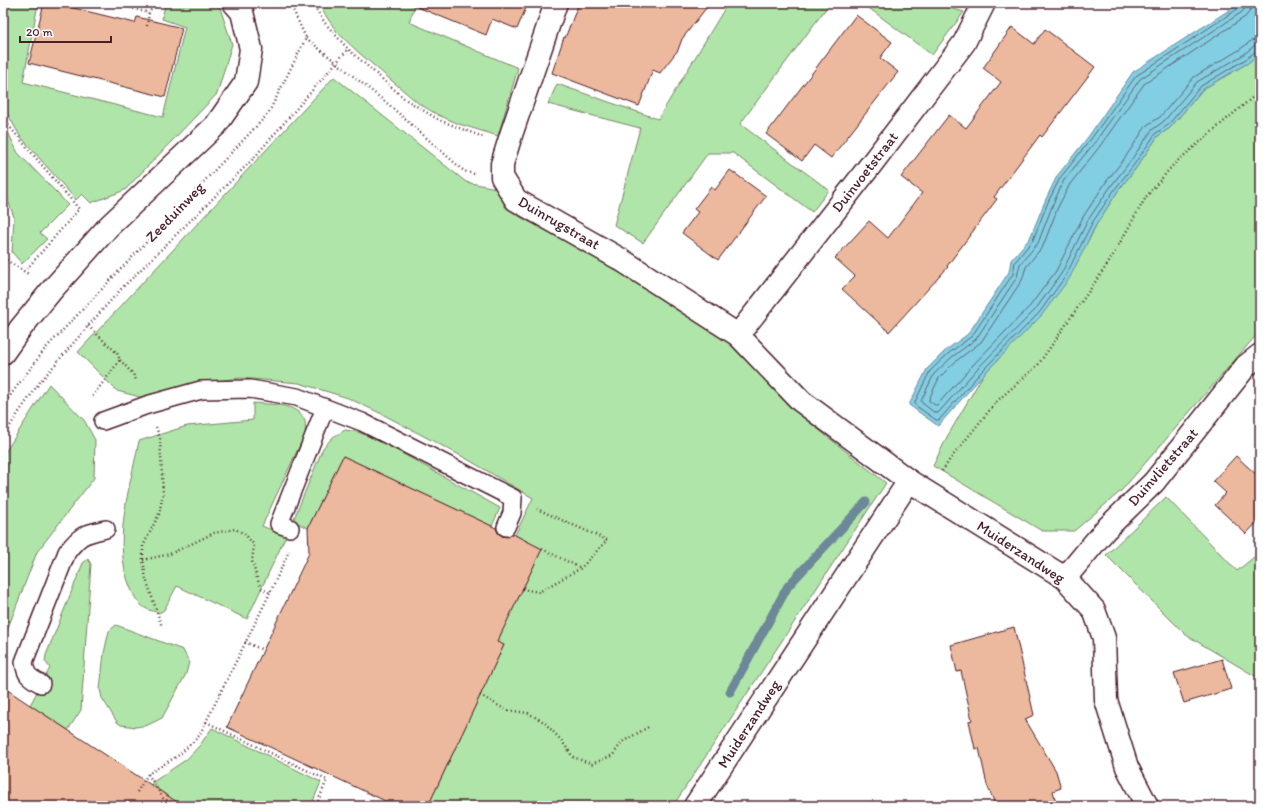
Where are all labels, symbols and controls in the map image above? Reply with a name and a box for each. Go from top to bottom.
scale bar [20,18,111,44]
text: 20 m [26,25,53,39]
street label: Duinvoetstraat [828,128,902,216]
street label: Zeeduinweg [142,178,208,246]
street label: Duinrugstraat [515,192,603,254]
street label: Duinvlietstraat [1124,424,1202,510]
street label: Muiderzandweg [974,517,1069,587]
street label: Muiderzandweg [714,676,784,771]

